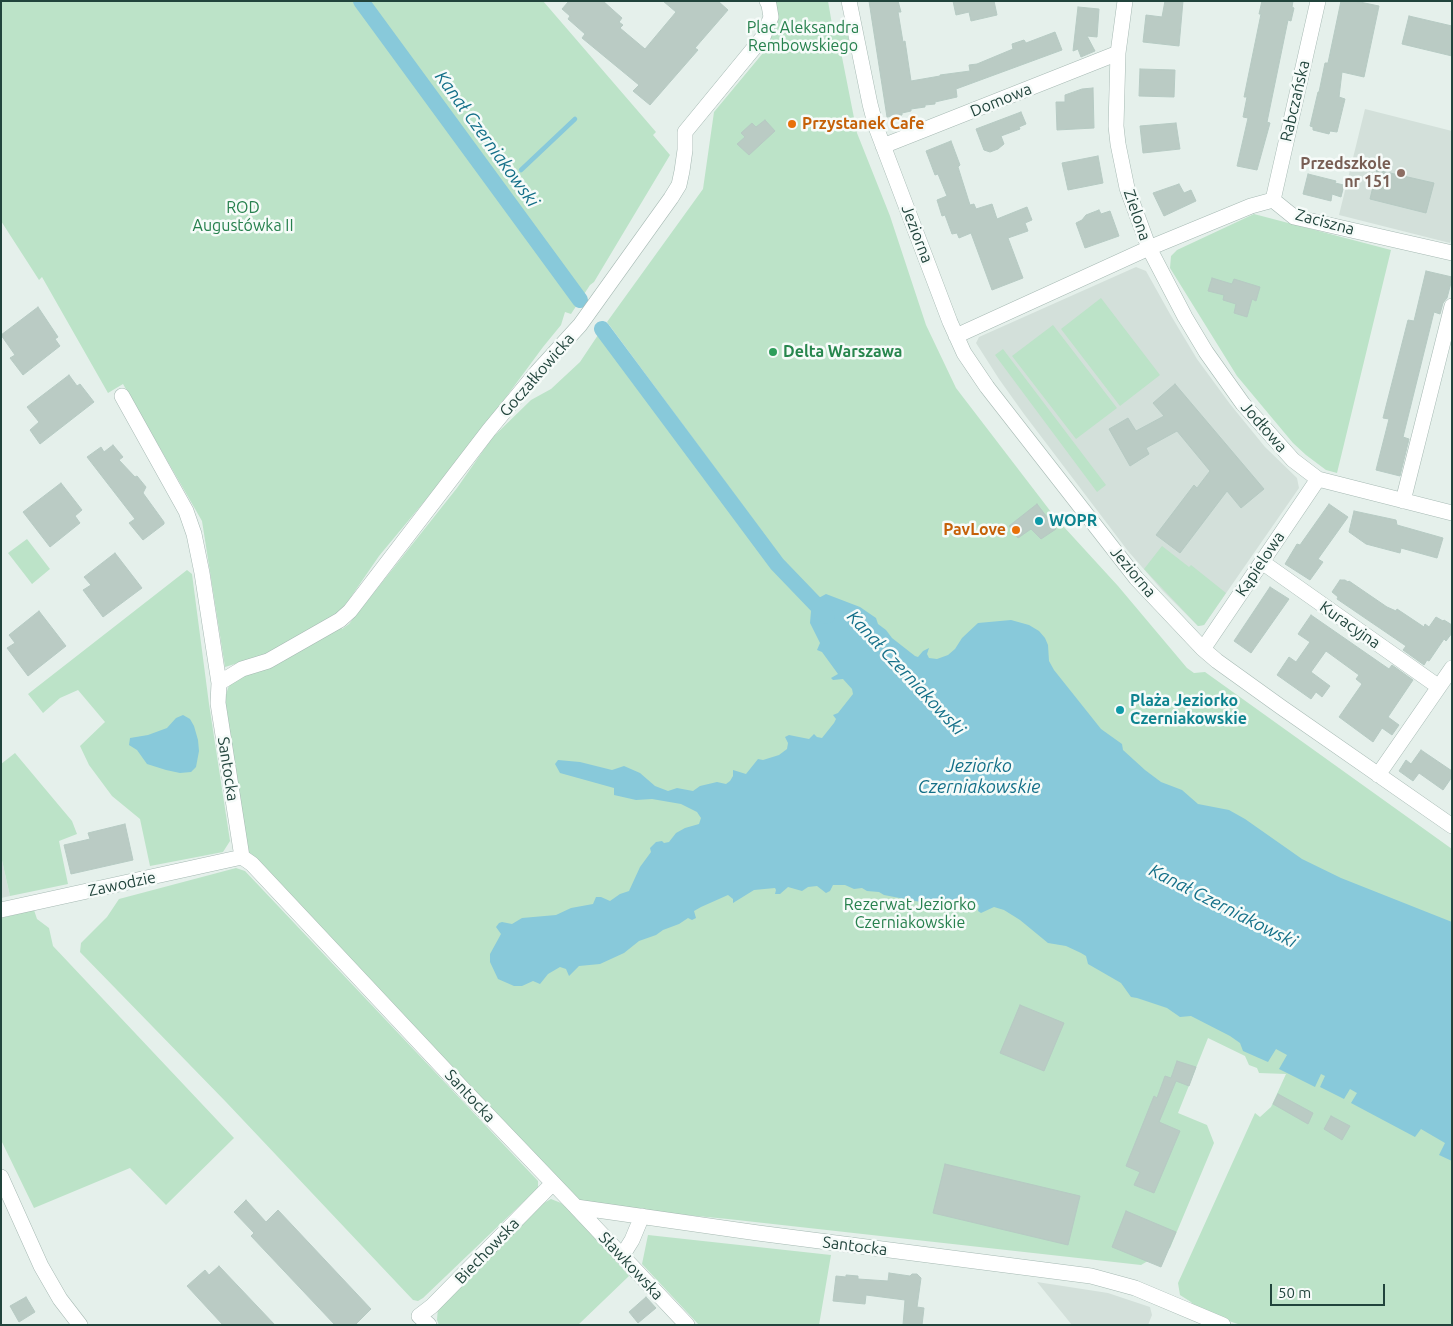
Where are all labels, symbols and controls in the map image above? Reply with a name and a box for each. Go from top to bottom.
park label: Plac Aleksandra Rembowskiego [747,18,859,56]
street label: Rabczańska [1276,58,1314,144]
water label: Kanał Czerniakowski [430,67,544,211]
street label: Domowa [968,79,1034,121]
place label: Przystanek Cafe [802,114,924,134]
marker: Przystanek Cafe [786,118,798,130]
place label: Przedszkole nr 151 [1300,154,1391,192]
marker: Przedszkole nr 151 [1395,167,1407,179]
street label: Zielona [1119,187,1155,243]
park label: ROD Augustówka II [193,198,293,236]
street label: Jeziorna [897,202,937,266]
street label: Zaciszna [1293,205,1357,239]
street label: Goczałkowicka [496,329,578,421]
place label: Delta Warszawa [783,342,903,362]
marker: Delta Warszawa [767,346,779,358]
street label: Jodłowa [1237,398,1291,456]
place label: WOPR [1049,511,1097,531]
marker: WOPR [1033,515,1045,527]
place label: PavLove [943,520,1006,540]
marker: PavLove [1010,524,1022,536]
street label: Kąpielowa [1231,528,1289,600]
street label: Jeziorna [1106,543,1160,601]
street label: Kuracyjna [1316,597,1384,653]
water label: Kanał Czerniakowski [843,606,969,740]
place label: Plaża Jeziorko Czerniakowskie [1130,691,1247,729]
marker: Plaża Jeziorko Czerniakowskie [1114,704,1126,716]
street label: Santocka [213,735,243,803]
water label: Jeziorko Czerniakowskie [918,755,1040,798]
water label: Kanał Czerniakowski [1146,859,1300,953]
street label: Zawodzie [87,867,157,901]
park label: Rezerwat Jeziorko Czerniakowskie [844,895,976,933]
street label: Santocka [441,1066,499,1126]
street label: Biechowska [451,1214,523,1288]
street label: Sławkowska [595,1228,667,1304]
street label: Santocka [822,1233,888,1259]
scale bar [1273,1274,1388,1306]
text: 50 m [1278,1284,1311,1301]

